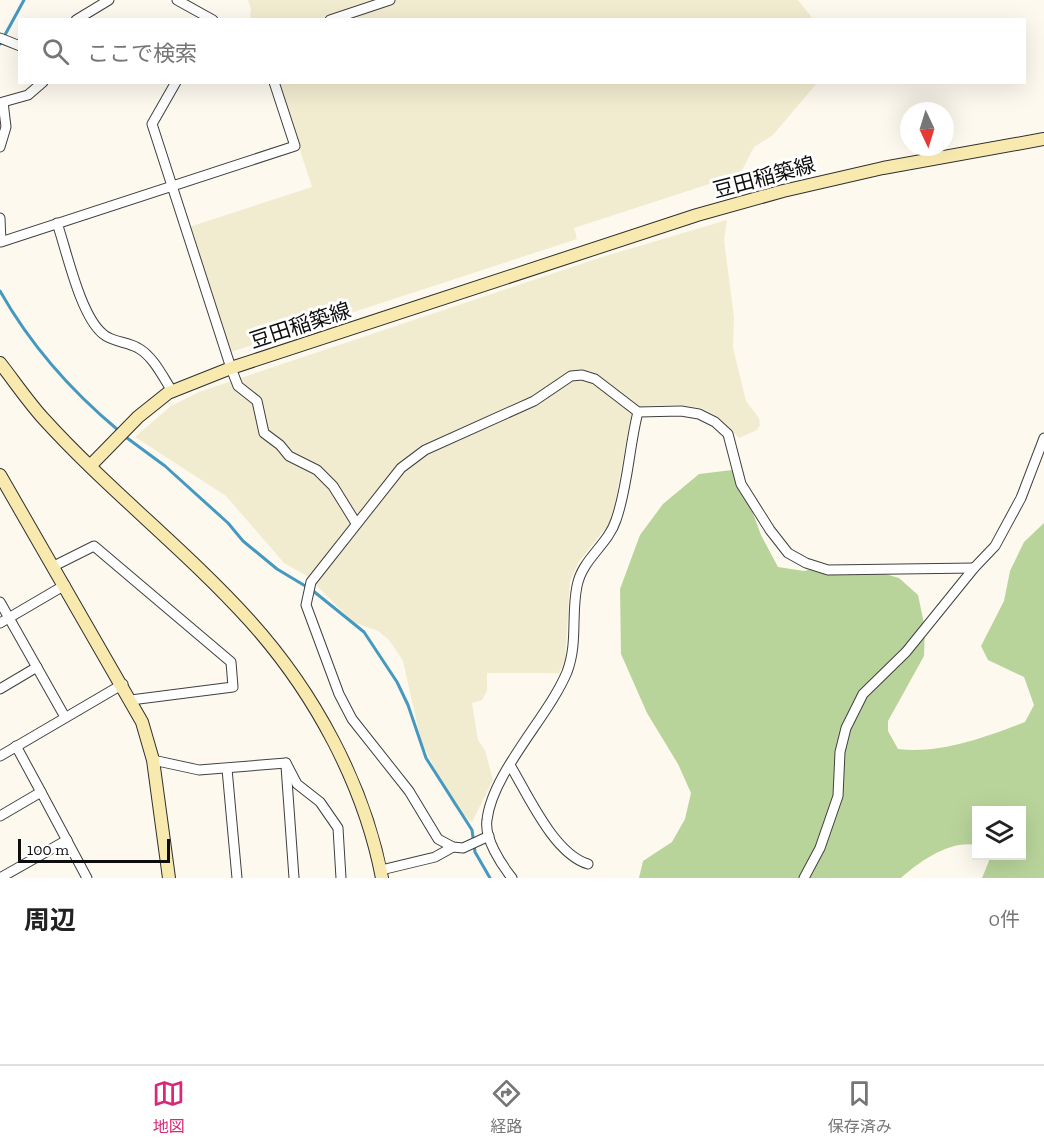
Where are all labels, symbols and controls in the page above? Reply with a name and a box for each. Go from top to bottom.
search box [18,18,1026,84]
icon: search [39,35,72,68]
text: ここで検索 [87,40,197,67]
north arrow [900,102,954,156]
street label: 豆田稲築線 [710,151,818,203]
street label: 豆田稲築線 [246,297,354,353]
map controls [972,806,1026,860]
button: layers [972,806,1026,860]
scale bar [18,836,170,864]
text: 100 m [27,840,69,859]
text: 周辺 [24,904,76,936]
text: 0件 [988,907,1020,931]
tab: 地図 [152,1077,185,1137]
tab: 経路 [490,1077,523,1137]
tab: 保存済み [828,1077,892,1137]

